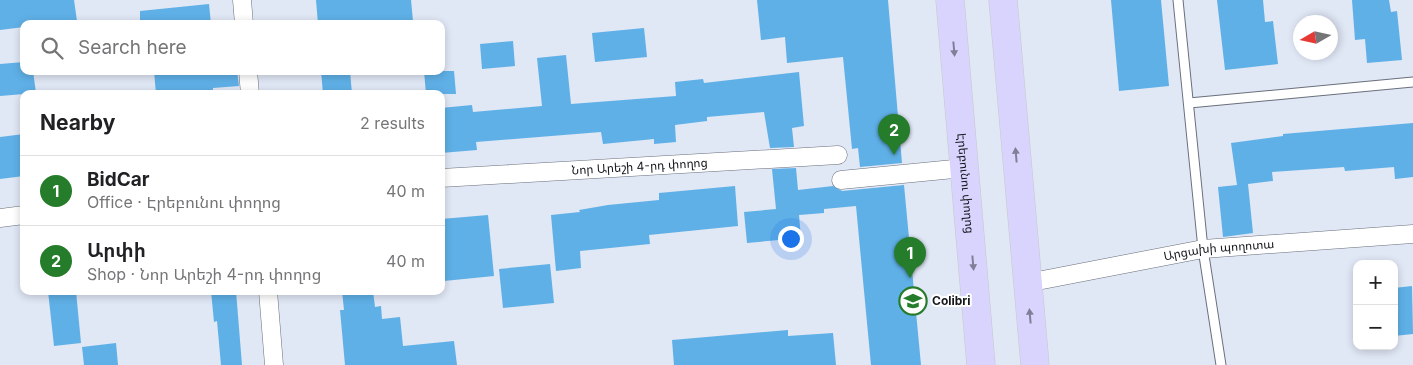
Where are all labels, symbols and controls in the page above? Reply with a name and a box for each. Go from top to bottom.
north arrow [1293,15,1338,60]
search box [20,20,445,75]
icon: search [38,34,66,62]
text: Search here [78,36,187,59]
one-way arrow [950,41,958,57]
text: Nearby [40,110,115,135]
text: 2 results [360,113,425,133]
pin: 2 [878,114,910,155]
street label: Էրեբունու փողոց [954,132,978,234]
one-way arrow [1012,146,1020,162]
street label: Նոր Արեշի 4-րդ փողոց [571,155,708,177]
text: BidCar [87,168,150,191]
text: 1 [53,181,59,201]
text: 40 m [386,181,425,201]
text: Office · Էրեբունու փողոց [87,192,281,212]
your location [778,226,804,252]
street label: Արցախի պողոտա [1162,236,1275,263]
pin: 1 [894,237,926,278]
text: Արփի [87,239,146,262]
text: 2 [51,251,61,271]
text: 40 m [386,251,425,271]
one-way arrow [969,255,977,271]
map controls [1353,260,1398,350]
button: + [1353,260,1398,305]
text: Shop · Նոր Արեշի 4-րդ փողոց [87,264,321,284]
school or university icon: Colibri [898,286,928,316]
place label: Colibri [932,293,971,308]
button: − [1353,305,1398,350]
one-way arrow [1026,308,1034,324]

